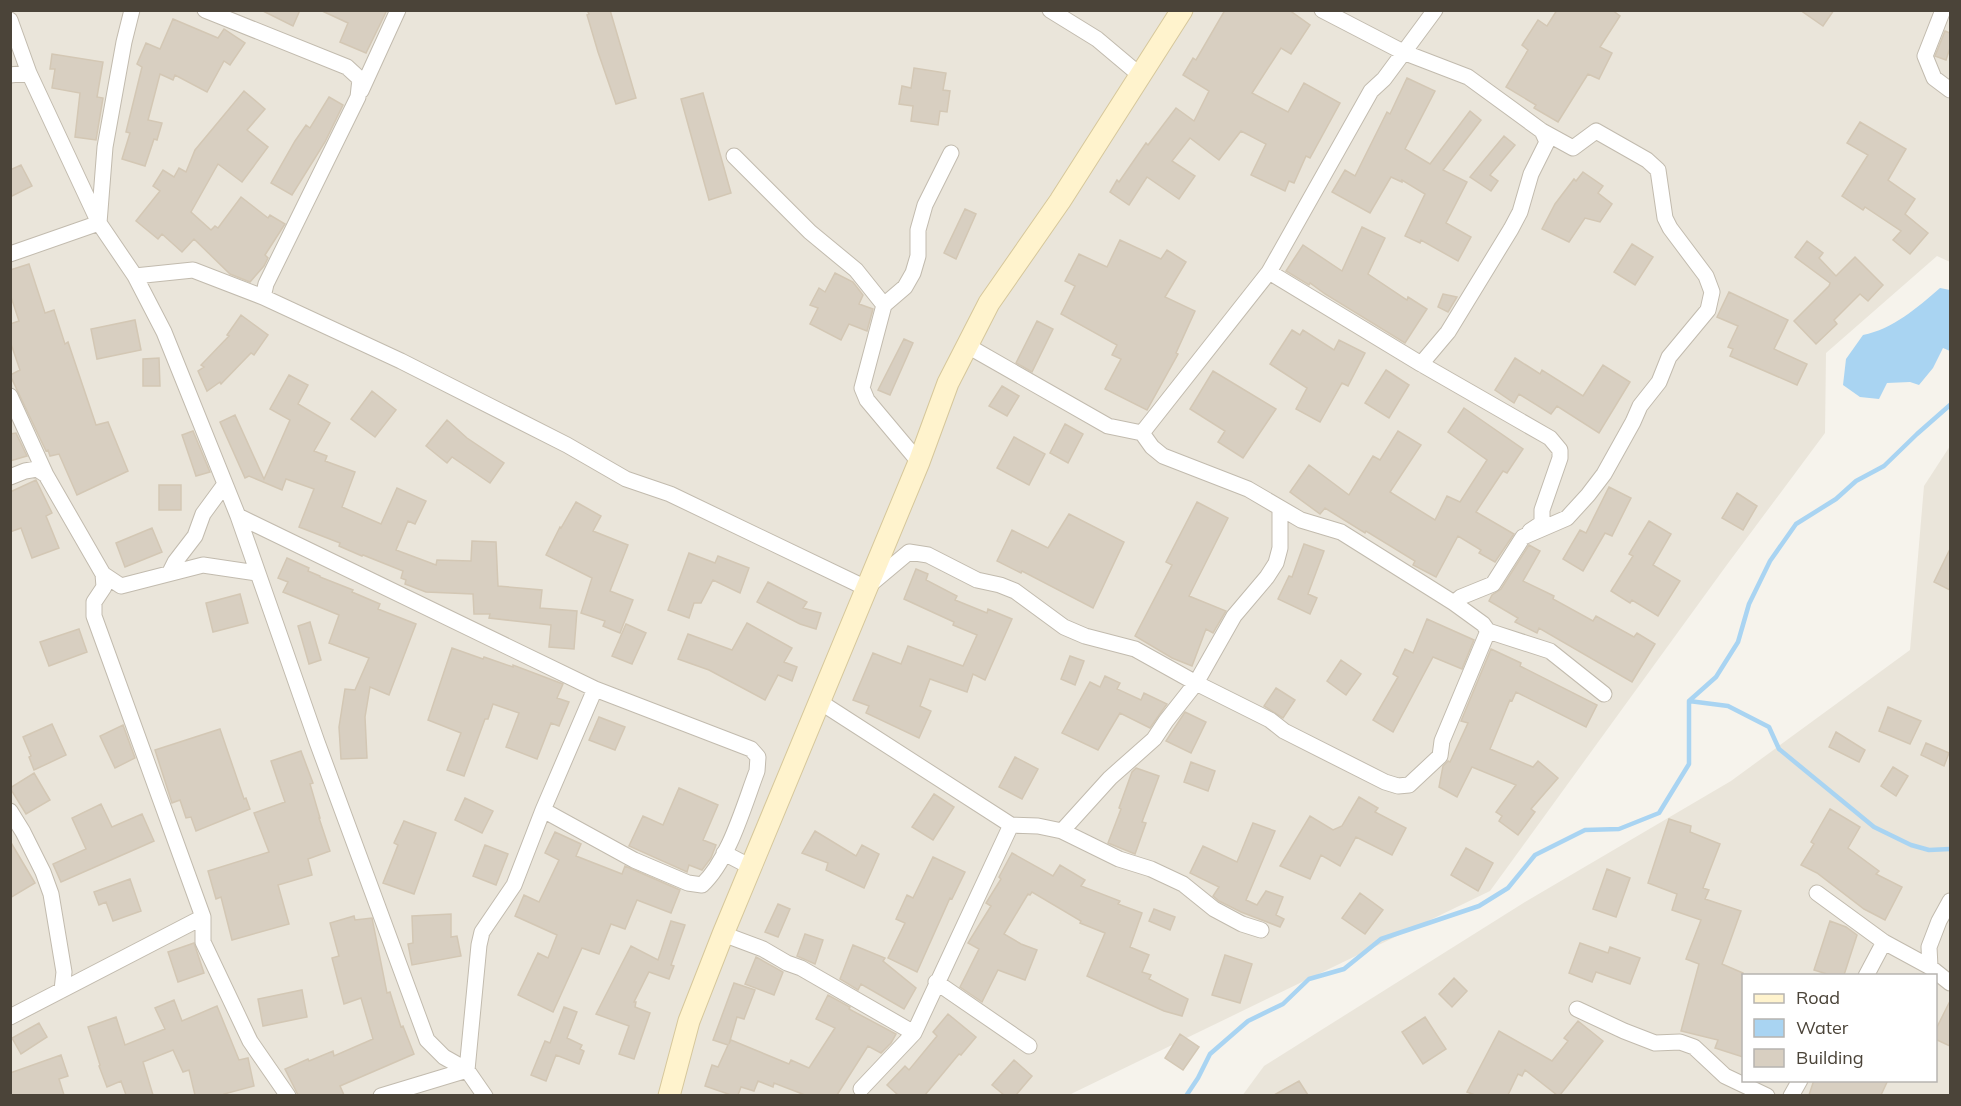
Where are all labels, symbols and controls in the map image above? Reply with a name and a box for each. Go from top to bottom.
legend [1742,974,1937,1082]
text: Road [1796,986,1840,1009]
text: Water [1796,1016,1849,1039]
text: Building [1796,1046,1864,1069]

